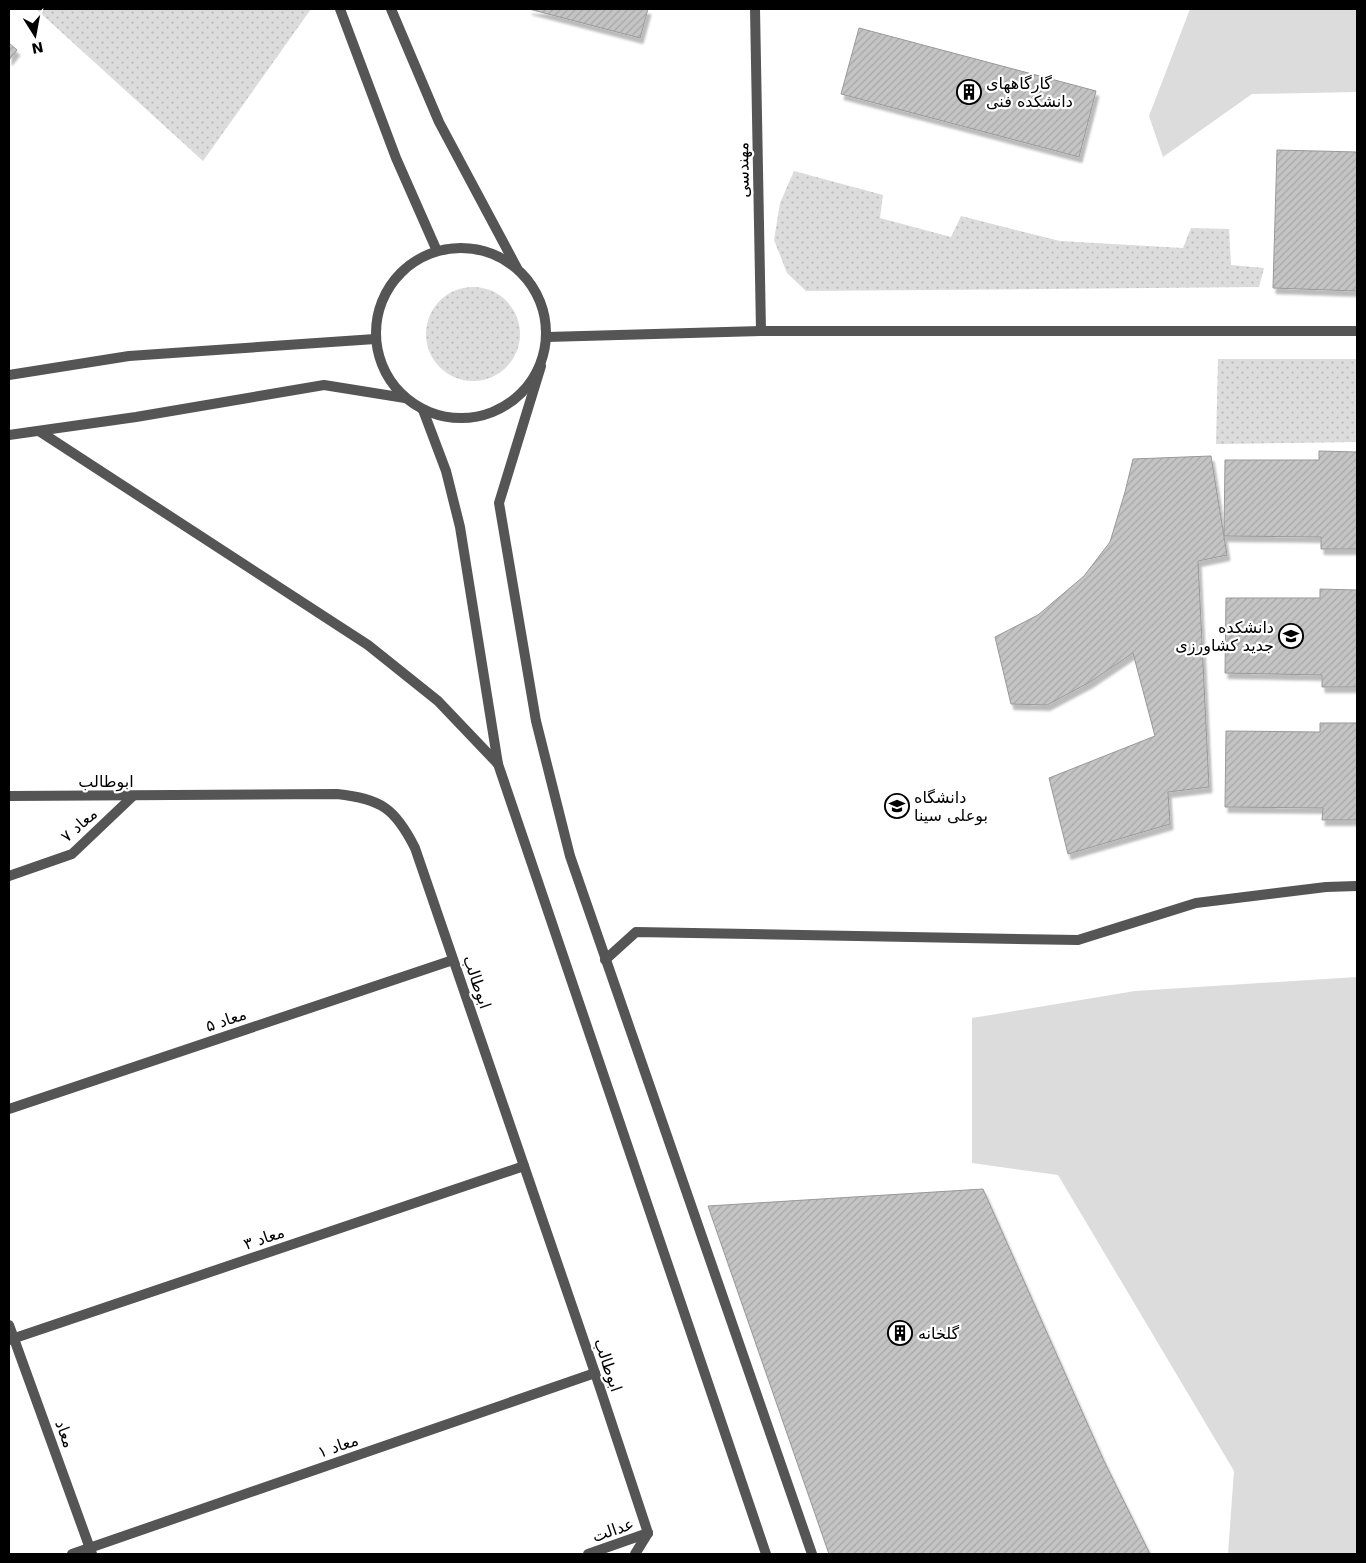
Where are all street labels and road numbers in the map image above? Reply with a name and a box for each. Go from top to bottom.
street label: مهندسی [733,142,754,198]
street label: ابوطالب [78,772,134,792]
street label: معاد ۷ [57,804,101,846]
street label: ابوطالب [458,953,495,1012]
street label: معاد ۵ [203,1004,249,1036]
street label: معاد ۳ [241,1222,287,1254]
street label: ابوطالب [589,1336,626,1395]
street label: معاد [51,1417,79,1451]
street label: معاد ۱ [315,1430,361,1462]
street label: عدالت [590,1514,636,1546]

